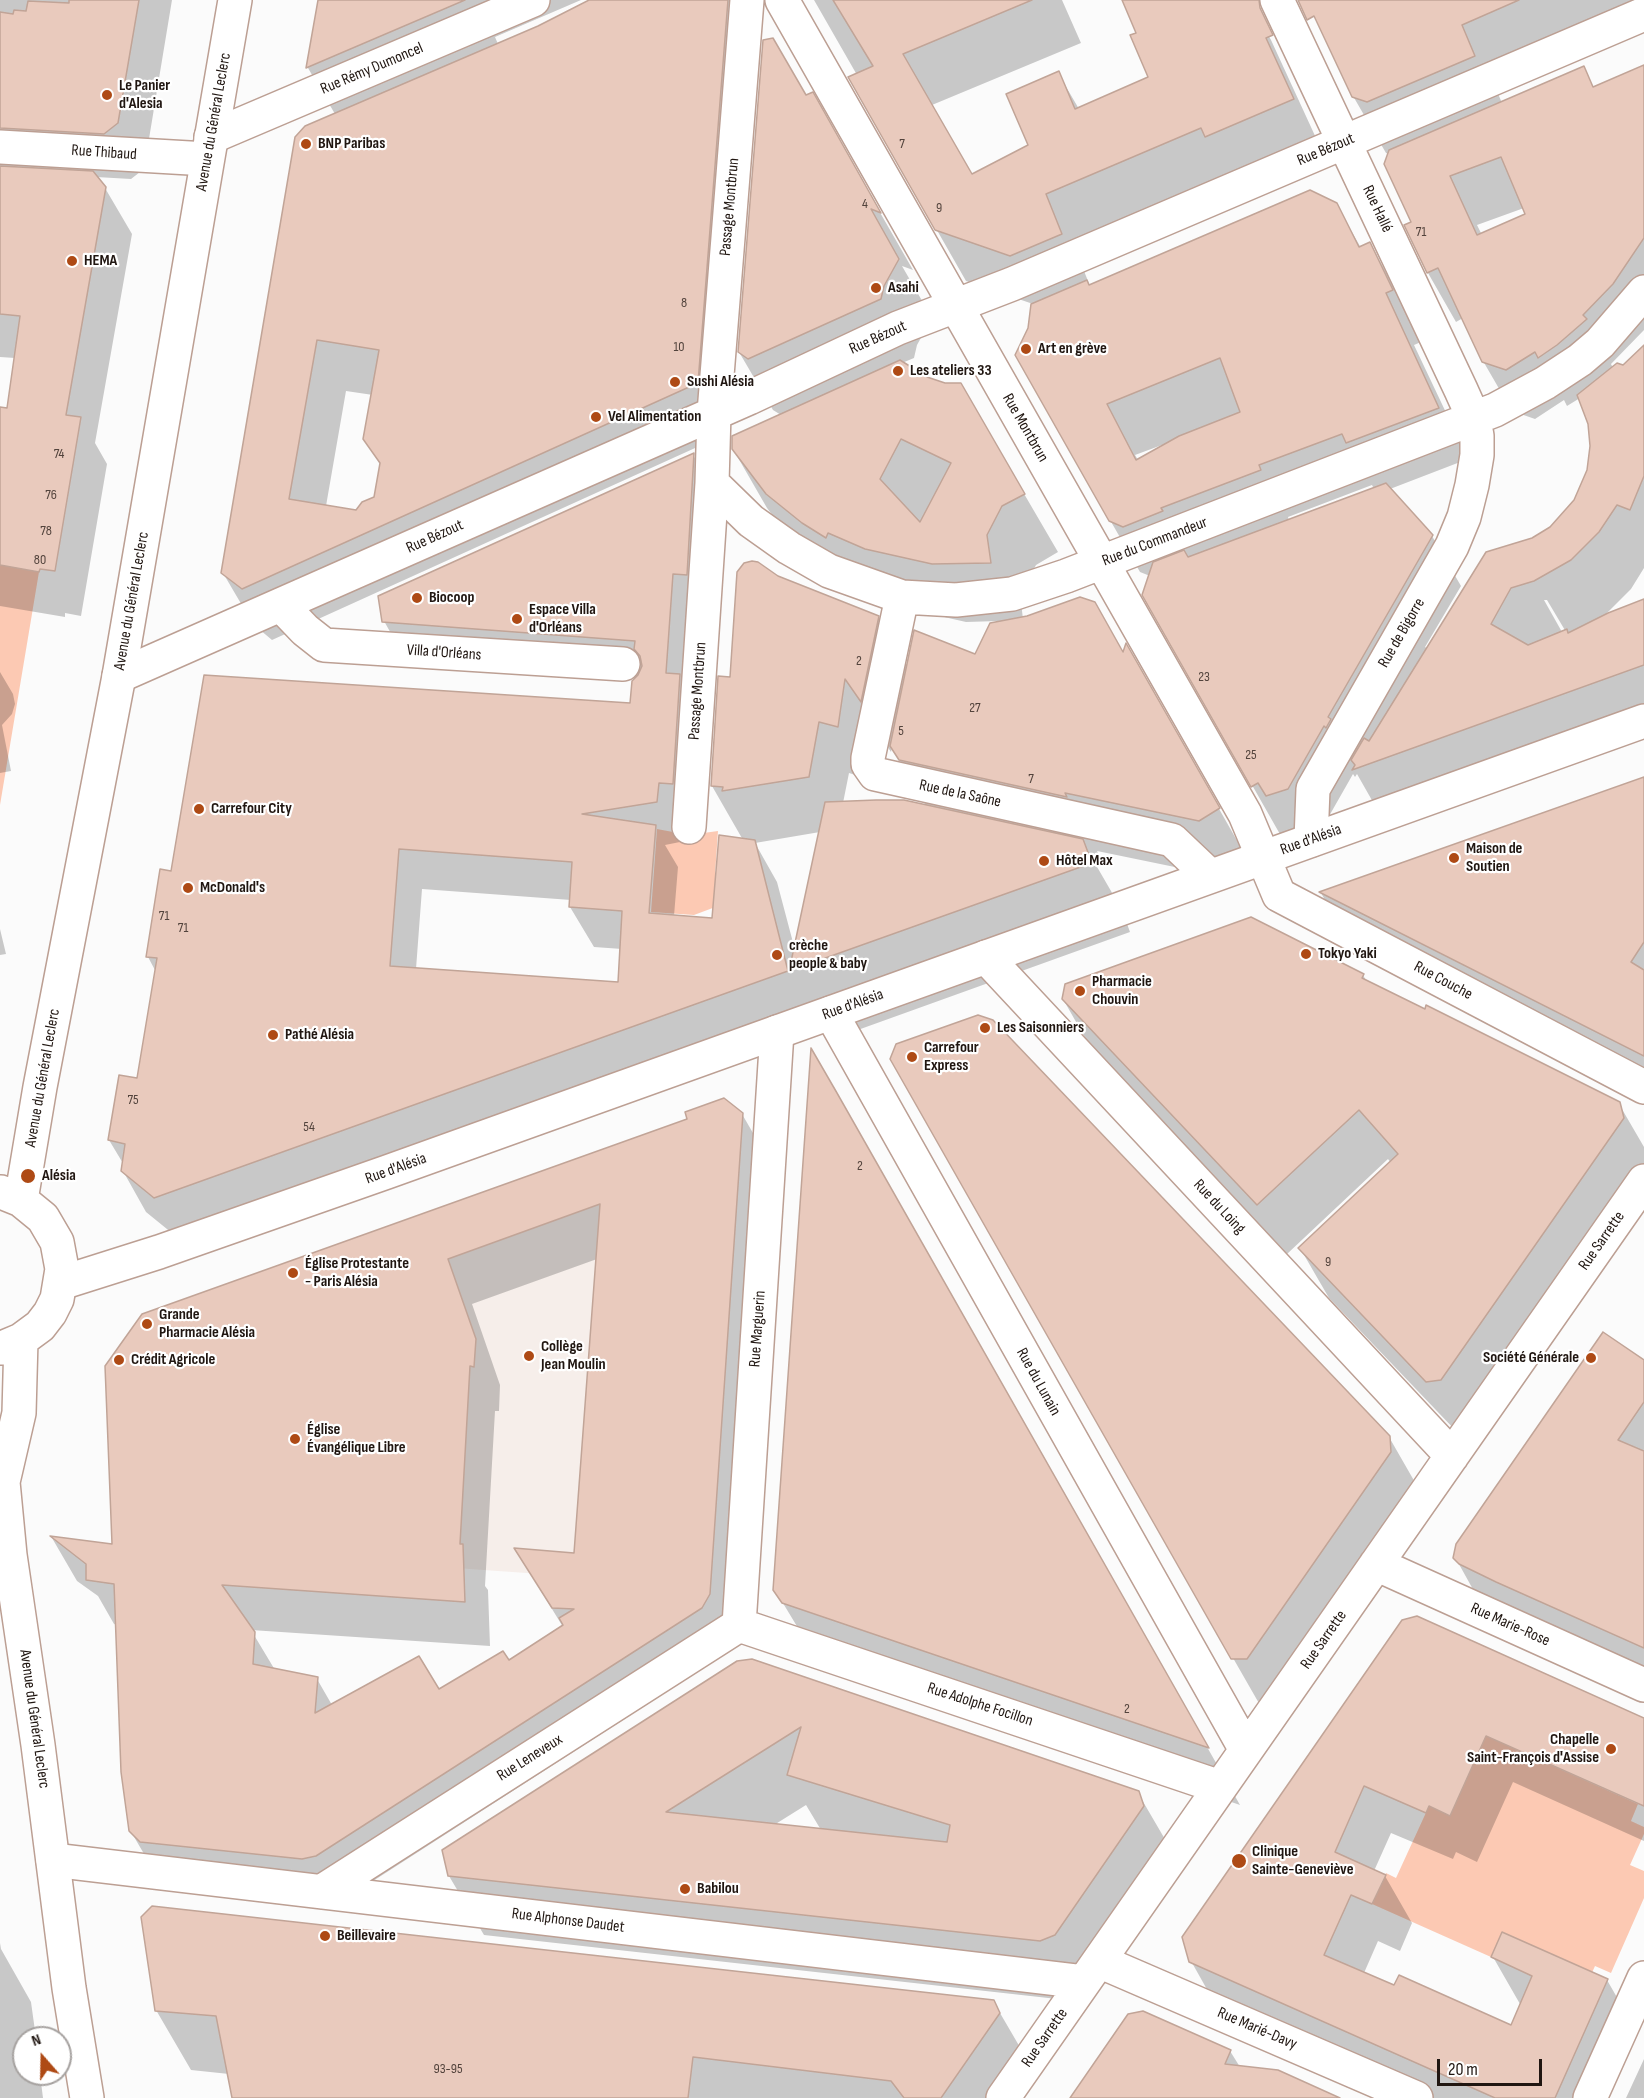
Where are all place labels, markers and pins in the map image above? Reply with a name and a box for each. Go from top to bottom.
place label: Le Panier d'Alesia [119,76,170,114]
marker: Le Panier d'Alesia [100,88,114,102]
place label: BNP Paribas [318,134,385,154]
marker: BNP Paribas [299,137,313,151]
place label: HEMA [84,251,117,271]
marker: HEMA [65,254,79,268]
place label: Asahi [888,278,919,298]
marker: Asahi [869,281,883,295]
place label: Art en grève [1038,339,1107,359]
marker: Art en grève [1019,342,1033,356]
place label: Les ateliers 33 [910,361,992,381]
marker: Les ateliers 33 [891,364,905,378]
place label: Sushi Alésia [687,372,754,392]
marker: Sushi Alésia [668,375,682,389]
place label: Vel Alimentation [608,407,701,427]
marker: Vel Alimentation [589,410,603,424]
place label: Biocoop [429,588,474,608]
marker: Biocoop [410,591,424,605]
place label: Espace Villa d'Orléans [529,600,596,638]
marker: Espace Villa d'Orléans [510,612,524,626]
place label: Carrefour City [211,799,292,819]
marker: Carrefour City [192,802,206,816]
place label: Maison de Soutien [1466,839,1522,877]
place label: Hôtel Max [1056,851,1113,871]
marker: Maison de Soutien [1447,851,1461,865]
marker: Hôtel Max [1037,854,1051,868]
place label: McDonald's [200,878,265,898]
marker: McDonald's [181,881,195,895]
place label: crèche people & baby [789,936,867,974]
place label: Tokyo Yaki [1318,944,1377,964]
marker: Tokyo Yaki [1299,947,1313,961]
marker: crèche people & baby [770,948,784,962]
place label: Pharmacie Chouvin [1092,972,1152,1010]
marker: Pharmacie Chouvin [1073,984,1087,998]
place label: Les Saisonniers [997,1018,1084,1038]
marker: Les Saisonniers [978,1021,992,1035]
place label: Pathé Alésia [285,1025,354,1045]
marker: Pathé Alésia [266,1028,280,1042]
place label: Carrefour Express [924,1038,979,1076]
marker: Carrefour Express [905,1050,919,1064]
place label: Alésia [42,1166,76,1186]
marker: Alésia [19,1167,37,1185]
place label: Église Protestante - Paris Alésia [305,1254,409,1292]
marker: Église Protestante - Paris Alésia [286,1266,300,1280]
place label: Grande Pharmacie Alésia [159,1305,255,1343]
marker: Grande Pharmacie Alésia [140,1317,154,1331]
place label: Collège Jean Moulin [541,1337,605,1375]
place label: Société Générale [1483,1348,1579,1368]
marker: Collège Jean Moulin [522,1349,536,1363]
place label: Crédit Agricole [131,1350,215,1370]
marker: Société Générale [1584,1351,1598,1365]
marker: Crédit Agricole [112,1353,126,1367]
place label: Église Évangélique Libre [307,1420,406,1458]
marker: Église Évangélique Libre [288,1432,302,1446]
place label: Chapelle Saint-François d'Assise [1467,1730,1599,1768]
marker: Chapelle Saint-François d'Assise [1604,1742,1618,1756]
place label: Clinique Sainte-Geneviève [1252,1842,1354,1880]
marker: Clinique Sainte-Geneviève [1230,1852,1248,1870]
place label: Babilou [697,1879,739,1899]
marker: Babilou [678,1882,692,1896]
place label: Beillevaire [337,1926,396,1946]
marker: Beillevaire [318,1929,332,1943]

